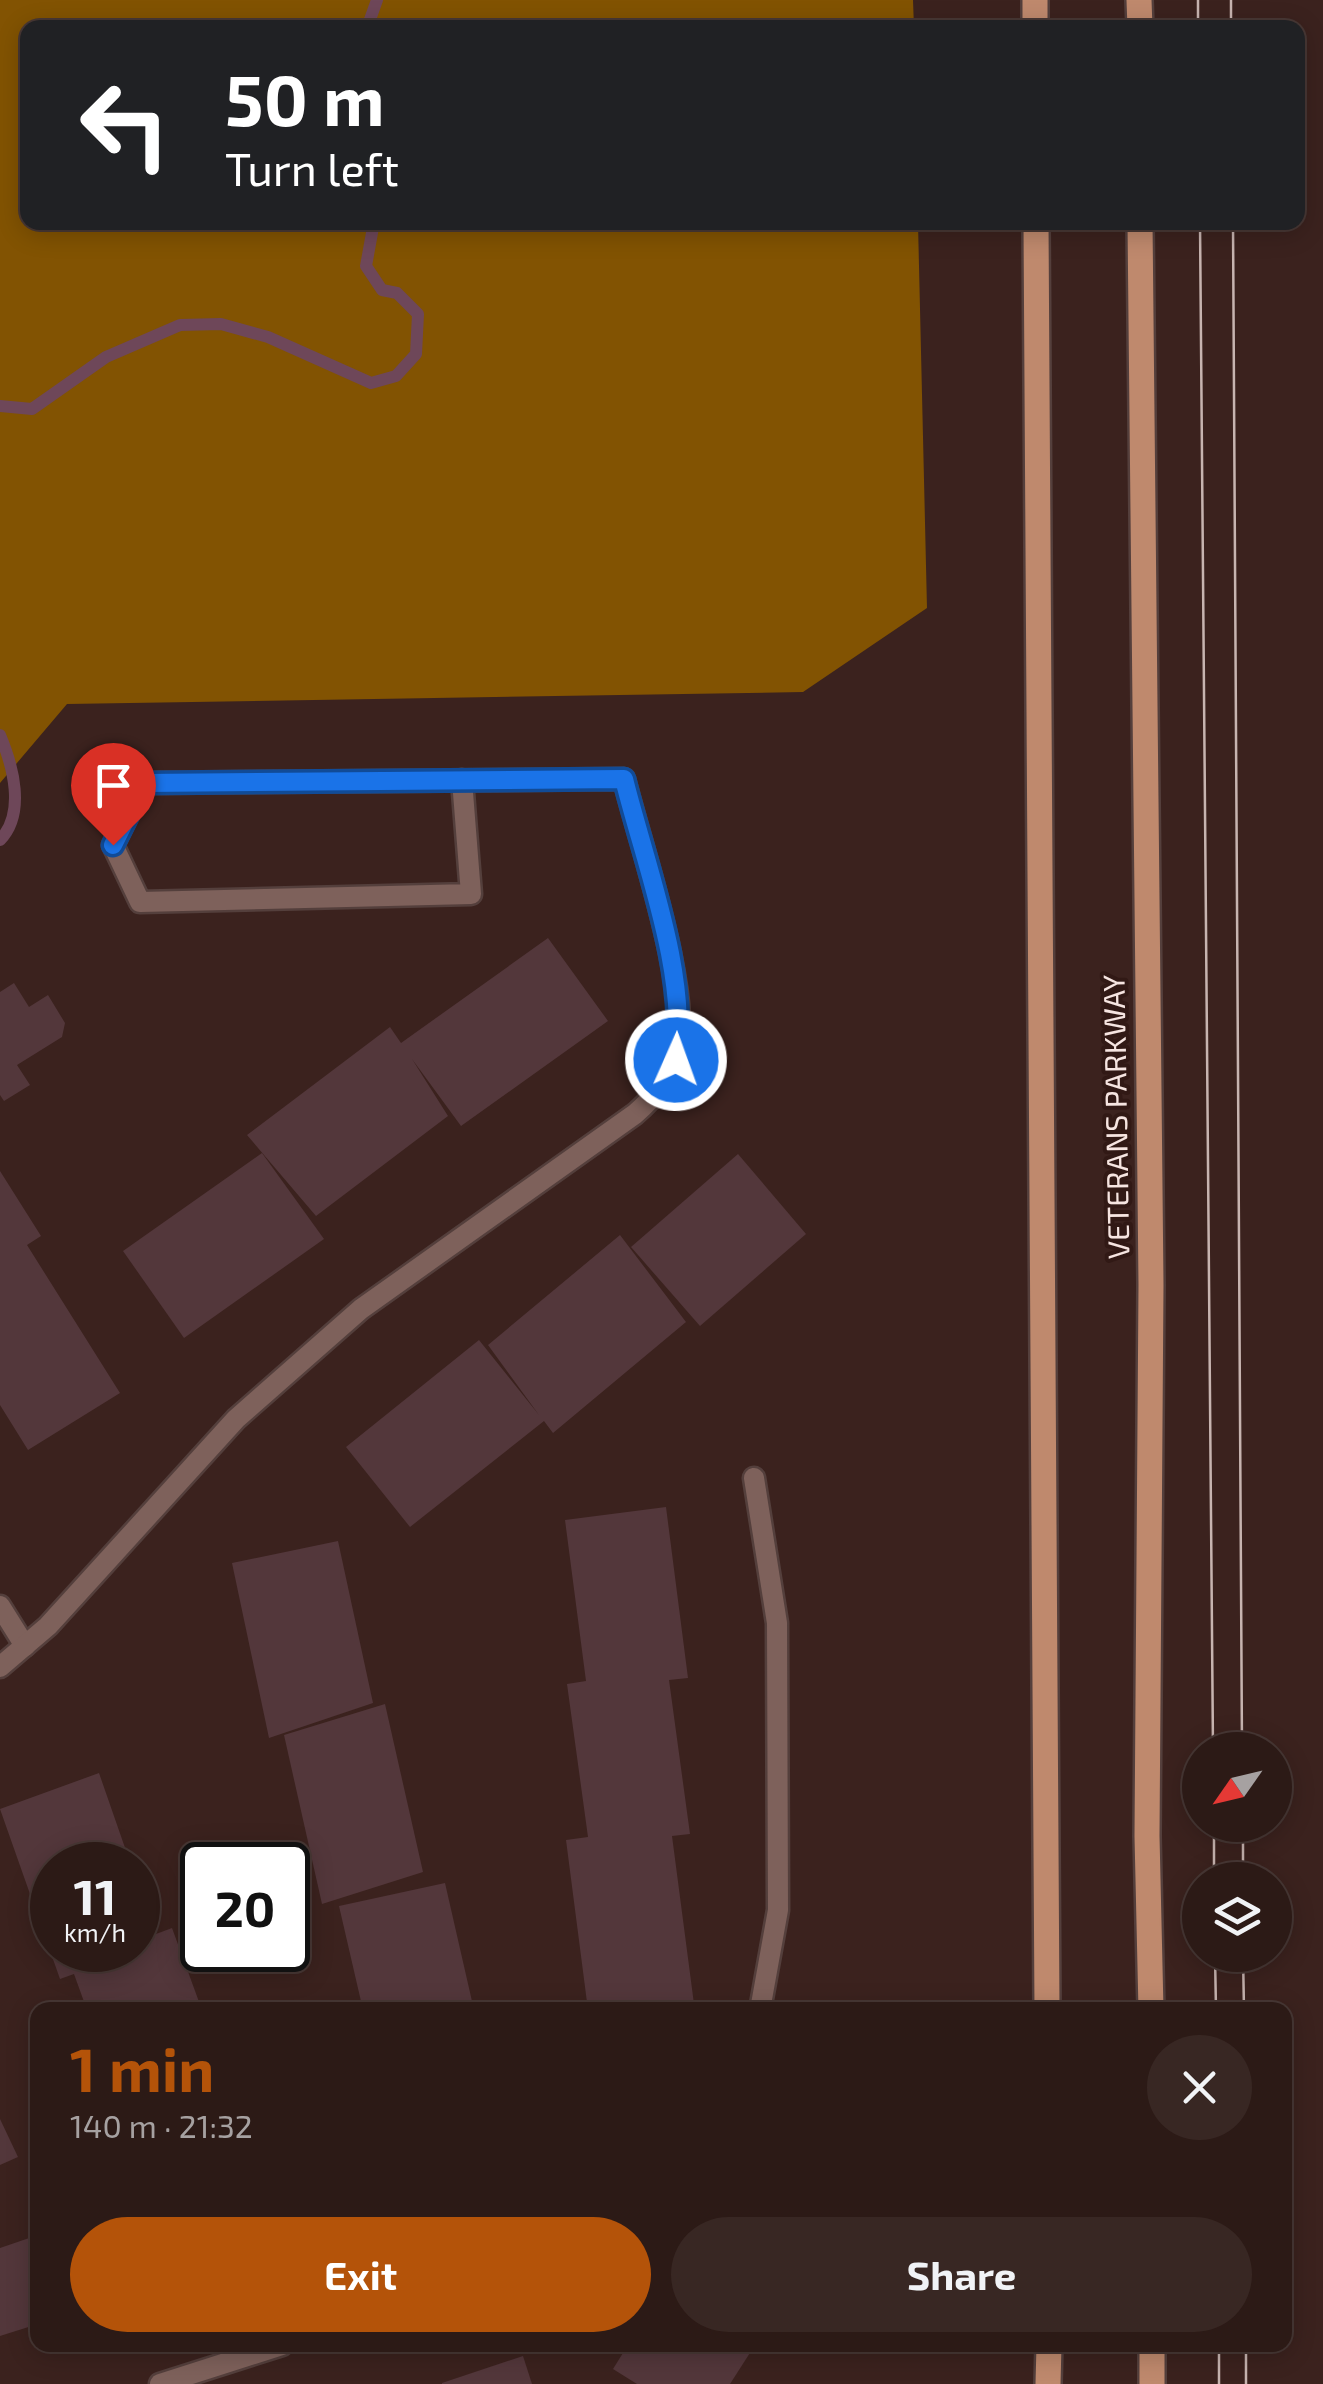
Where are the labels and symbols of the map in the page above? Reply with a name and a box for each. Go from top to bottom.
pin [71,743,156,846]
street label: VETERANS PARKWAY [1095,974,1135,1260]
position arrow [624,1008,728,1112]
north arrow [1182,1732,1292,1842]
speed limit sign: 20 [180,1842,310,1972]

